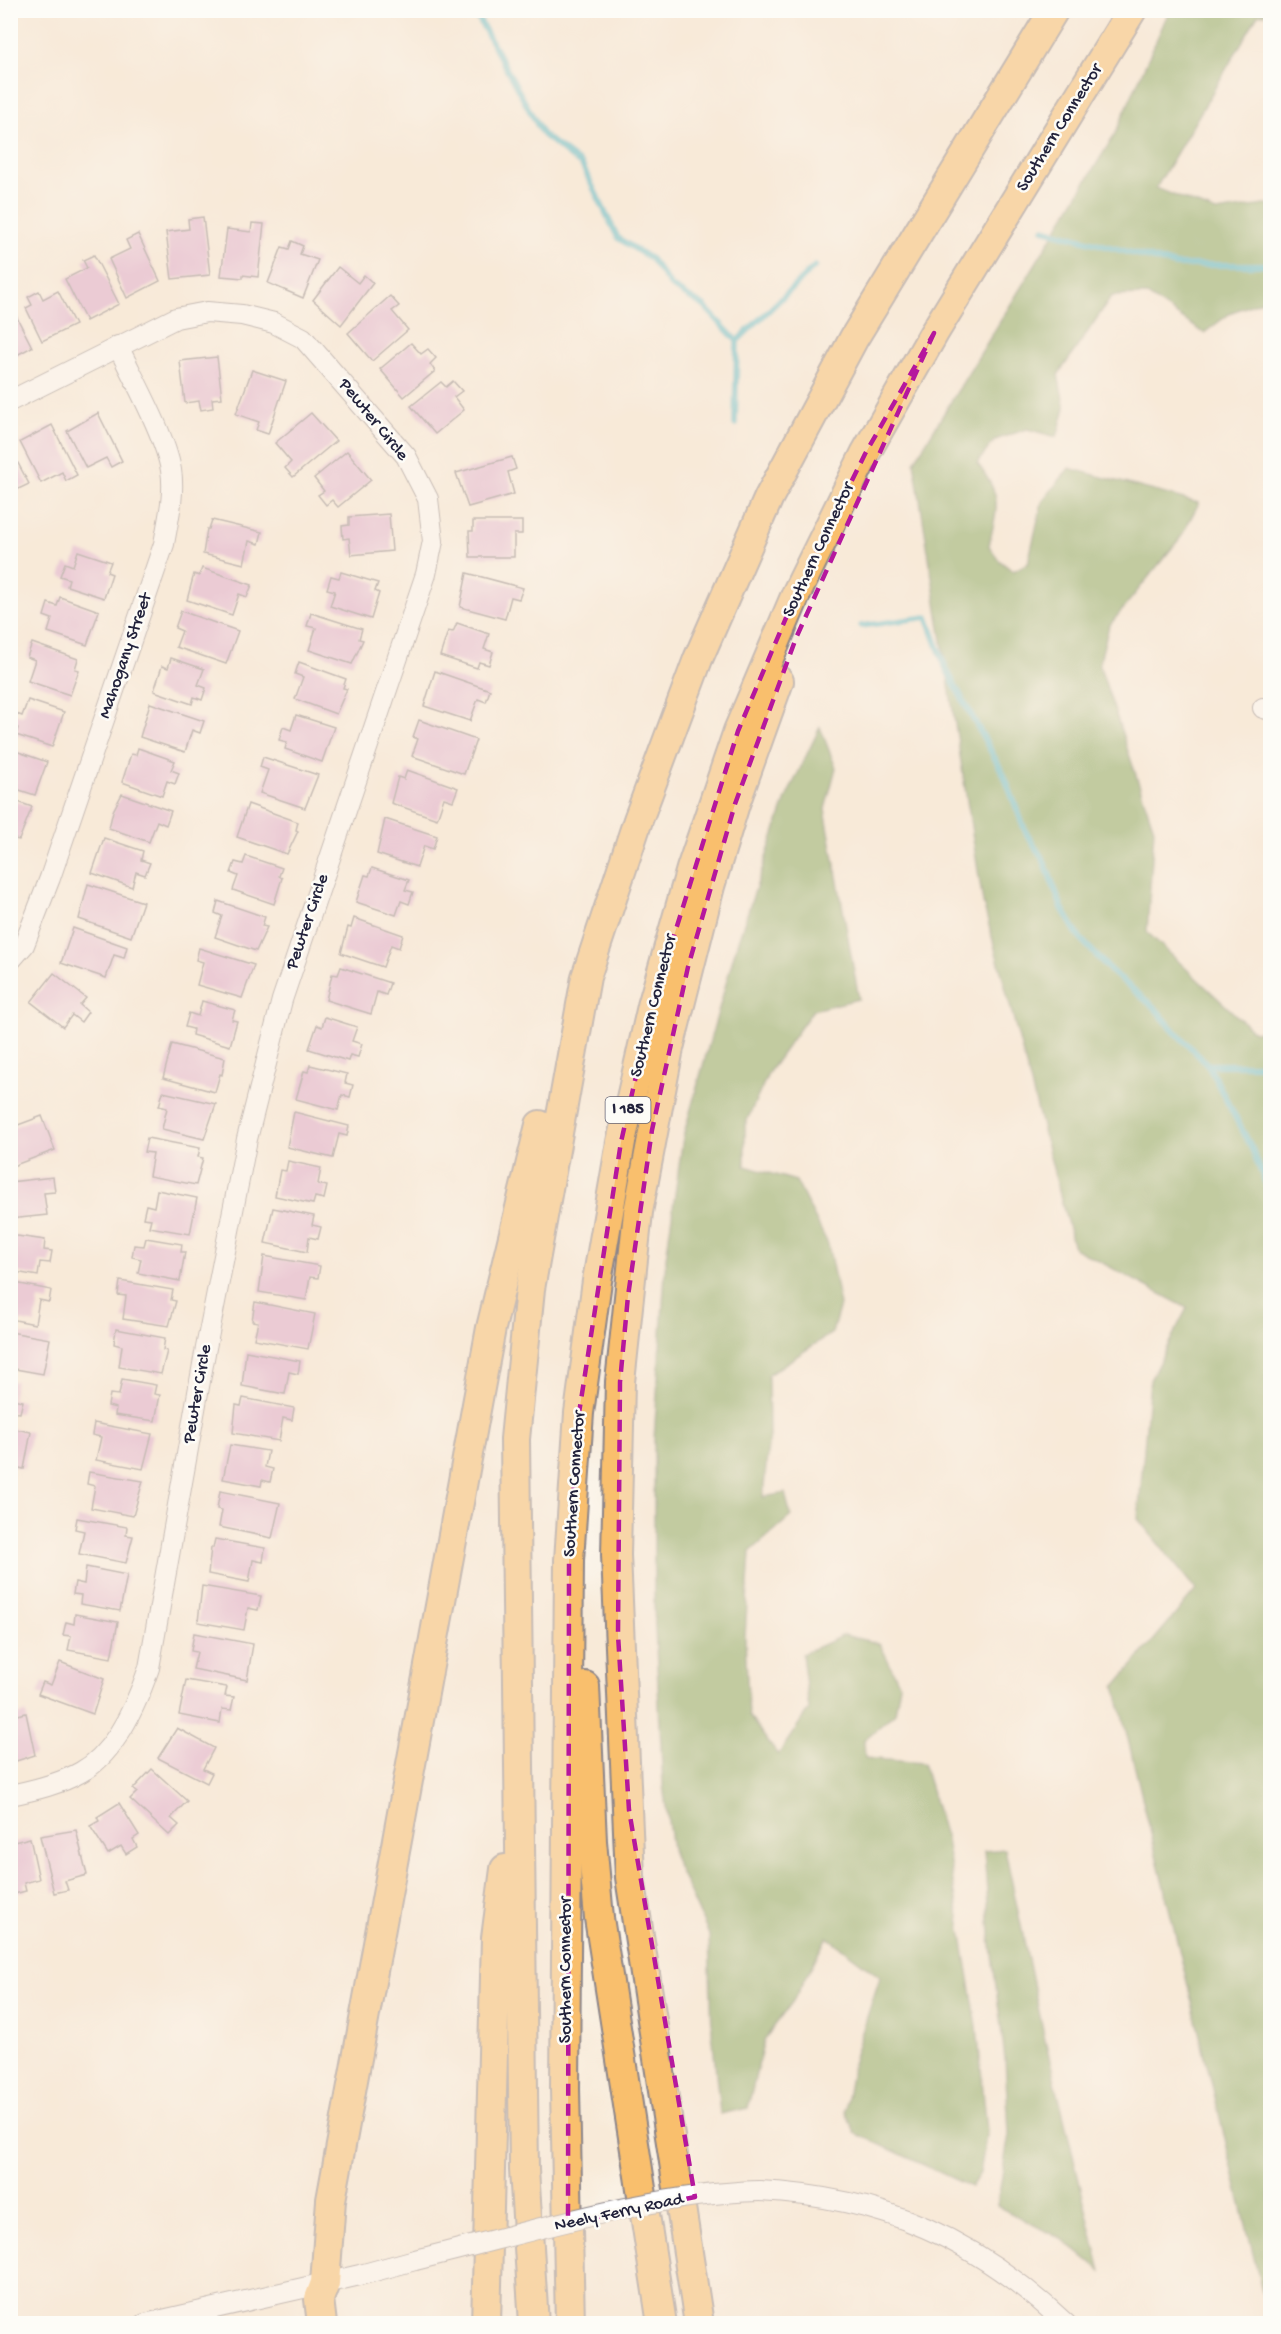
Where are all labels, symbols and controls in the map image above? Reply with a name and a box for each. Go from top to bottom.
street label: Southern Connector [1012,59,1109,196]
street label: Pewter Circle [333,374,413,466]
street label: Southern Connector [779,478,860,621]
street label: Mahogany Street [95,589,158,722]
street label: Pewter Circle [281,871,334,974]
street label: Southern Connector [626,931,682,1080]
road number: I 185 [606,1097,650,1123]
street label: Pewter Circle [179,1342,217,1446]
street label: Southern Connector [559,1409,591,1558]
street label: Southern Connector [556,1895,577,2043]
street label: Neely Ferry Road [553,2189,687,2237]

